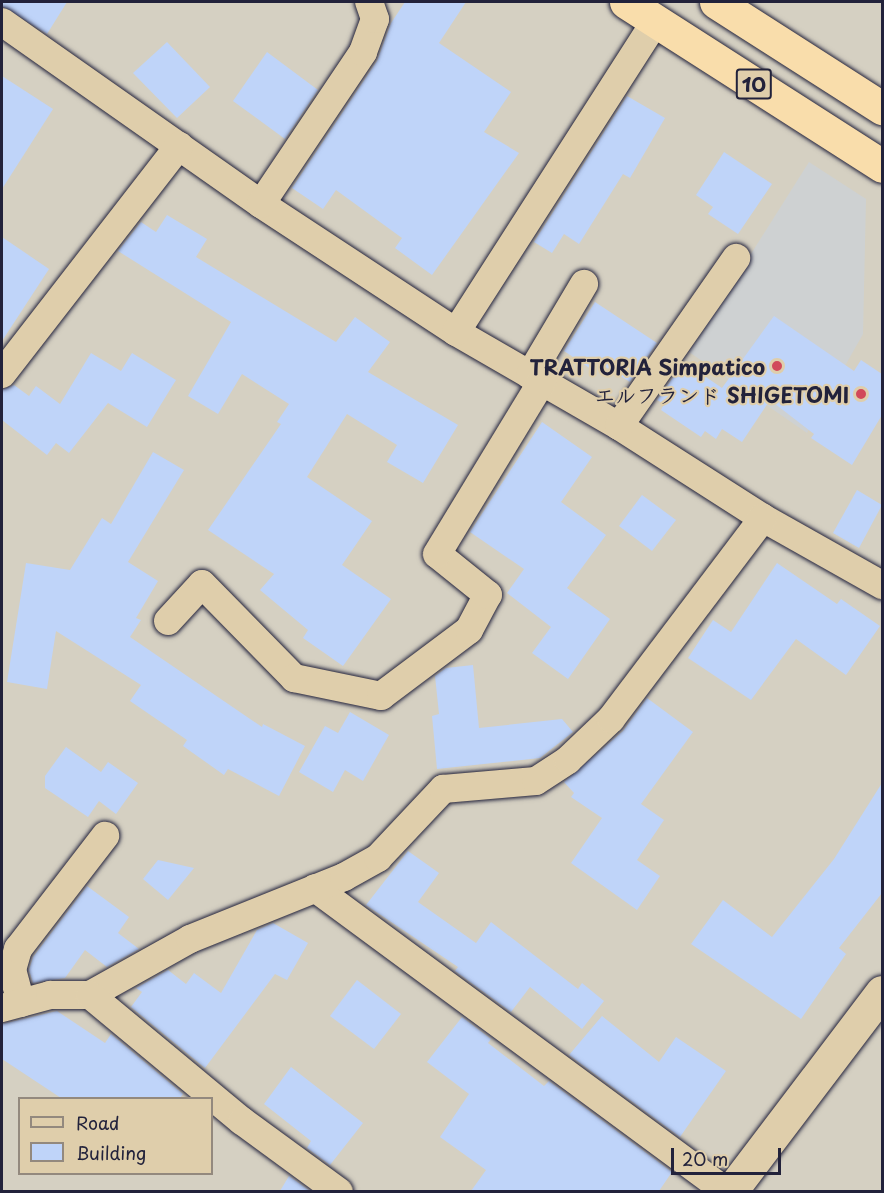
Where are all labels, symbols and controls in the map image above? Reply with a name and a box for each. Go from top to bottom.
road number: 10 [734,67,774,101]
place label: TRATTORIA Simpatico [527,353,765,379]
marker: TRATTORIA Simpatico [770,359,784,373]
place label: エルフランド SHIGETOMI [594,381,849,407]
marker: エルフランド SHIGETOMI [854,387,868,401]
legend [18,1097,213,1175]
text: Road [76,1109,120,1136]
scale bar [674,1136,784,1174]
text: Building [76,1139,146,1166]
text: 20 m [682,1145,728,1172]

